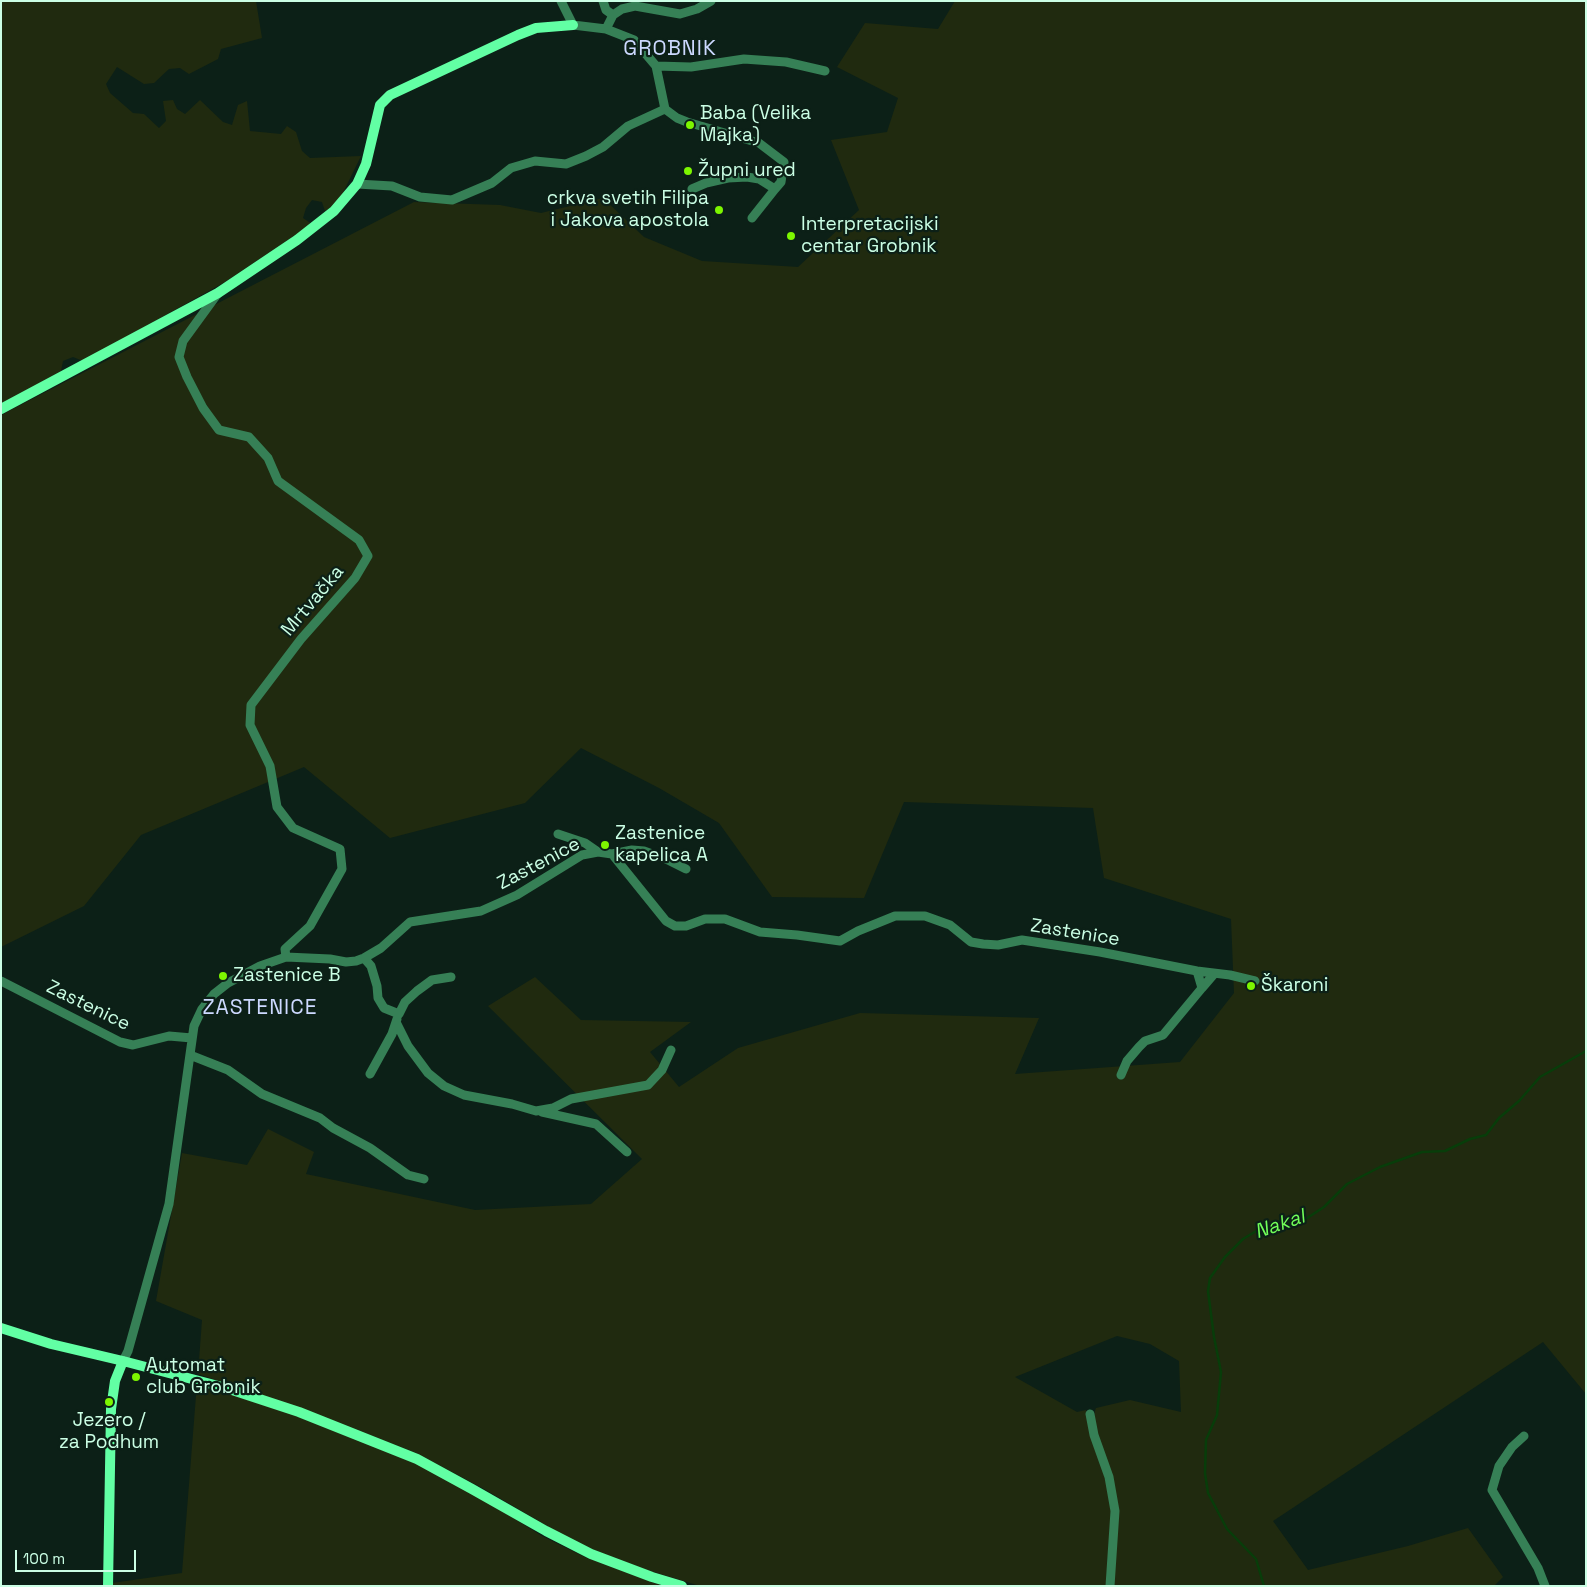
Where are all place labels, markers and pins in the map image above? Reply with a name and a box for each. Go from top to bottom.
place label: Baba (Velika Majka) [700,103,811,147]
marker: Baba (Velika Majka) [684,119,696,131]
place label: Župni ured [698,160,796,182]
marker: Župni ured [682,165,694,177]
place label: crkva svetih Filipa i Jakova apostola [547,188,709,232]
marker: crkva svetih Filipa i Jakova apostola [713,204,725,216]
place label: Interpretacijski centar Grobnik [801,214,939,258]
marker: Interpretacijski centar Grobnik [785,230,797,242]
place label: Zastenice kapelica A [615,823,708,867]
marker: Zastenice kapelica A [599,839,611,851]
place label: Zastenice B [233,965,341,987]
marker: Zastenice B [217,970,229,982]
place label: Škaroni [1261,975,1328,997]
marker: Škaroni [1245,980,1257,992]
place label: Automat club Grobnik [146,1355,261,1399]
marker: Automat club Grobnik [130,1371,142,1383]
marker: Jezero / za Podhum [103,1396,115,1408]
place label: Jezero / za Podhum [59,1410,159,1454]

